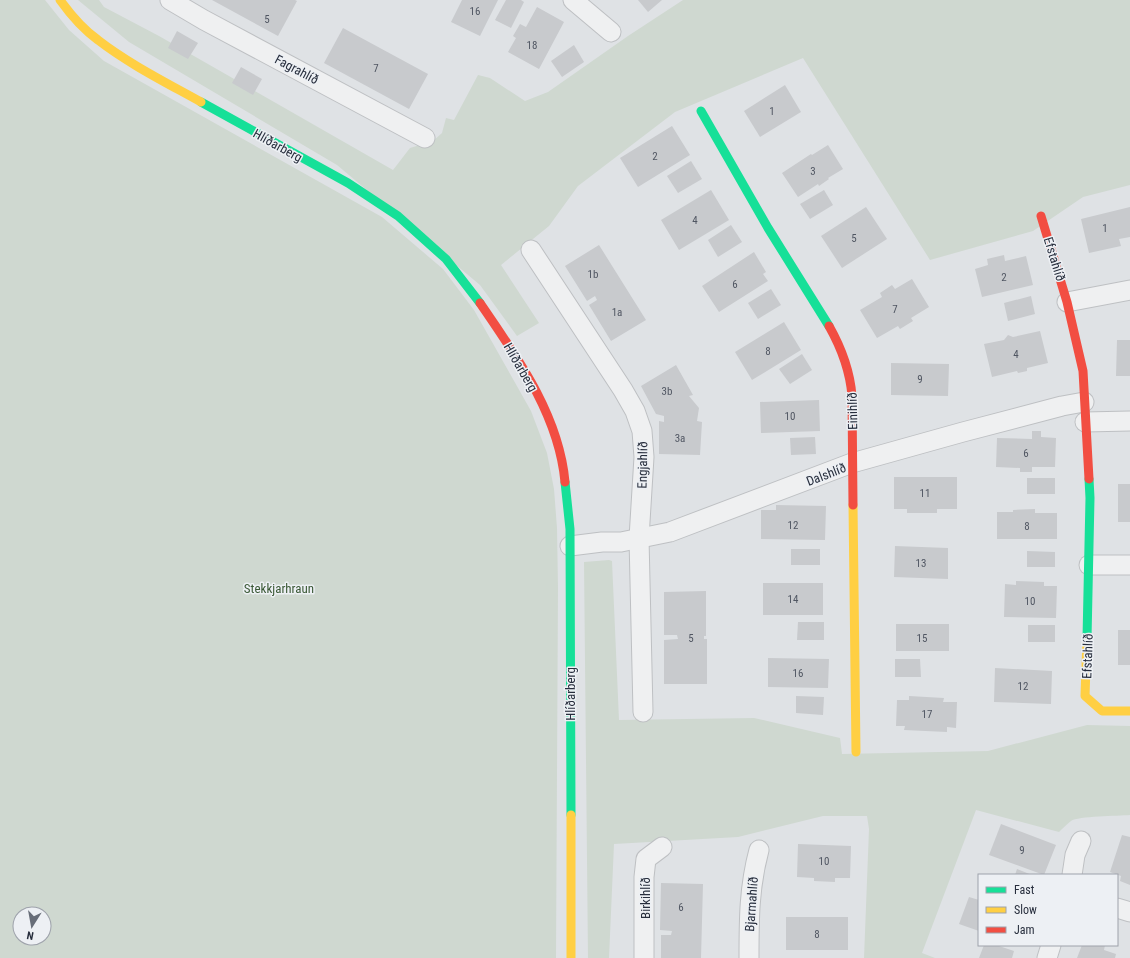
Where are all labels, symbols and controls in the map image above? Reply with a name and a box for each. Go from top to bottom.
house number: 16 [470,5,480,18]
house number: 5 [264,13,270,26]
house number: 18 [527,39,537,52]
street label: Fagrahlíð [272,52,321,87]
house number: 7 [373,62,379,75]
house number: 1 [769,105,775,118]
street label: Hlíðarberg [251,126,305,165]
house number: 2 [652,150,658,163]
house number: 3 [810,165,816,178]
house number: 4 [692,214,698,227]
house number: 1 [1102,222,1108,235]
house number: 5 [851,232,857,245]
street label: Efstahlíð [1041,235,1068,283]
house number: 1b [588,268,598,281]
house number: 2 [1001,271,1007,284]
house number: 6 [732,278,738,291]
house number: 7 [892,303,898,316]
house number: 1a [612,306,622,319]
street label: Hlíðarberg [501,340,540,394]
house number: 8 [765,345,771,358]
house number: 4 [1013,348,1019,361]
house number: 9 [917,373,923,386]
house number: 3b [662,385,672,398]
street label: Einihlíð [845,392,860,430]
house number: 10 [785,410,795,423]
house number: 3a [675,432,685,445]
street label: Engjahlíð [635,441,650,489]
house number: 6 [1023,447,1029,460]
street label: Dalshlíð [804,460,848,489]
house number: 11 [920,487,930,500]
house number: 12 [788,519,798,532]
house number: 8 [1024,520,1030,533]
house number: 13 [916,557,926,570]
park label: Stekkjarhraun [244,581,314,596]
house number: 14 [788,593,799,606]
house number: 10 [1025,595,1035,608]
house number: 5 [688,632,694,645]
house number: 15 [917,632,927,645]
street label: Efstahlíð [1079,633,1096,679]
street label: Hlíðarberg [563,667,578,721]
house number: 16 [793,667,803,680]
house number: 12 [1018,680,1028,693]
house number: 17 [922,708,932,721]
house number: 9 [1019,844,1025,857]
house number: 10 [819,855,829,868]
legend [978,874,1118,946]
street label: Bjarmahlíð [742,876,761,932]
street label: Birkihlíð [638,877,653,919]
text: Fast [1014,883,1035,897]
house number: 6 [678,901,684,914]
text: Slow [1014,903,1037,917]
north arrow [12,906,52,946]
text: Jam [1014,923,1035,937]
text: N [25,928,35,942]
house number: 8 [814,928,820,941]

